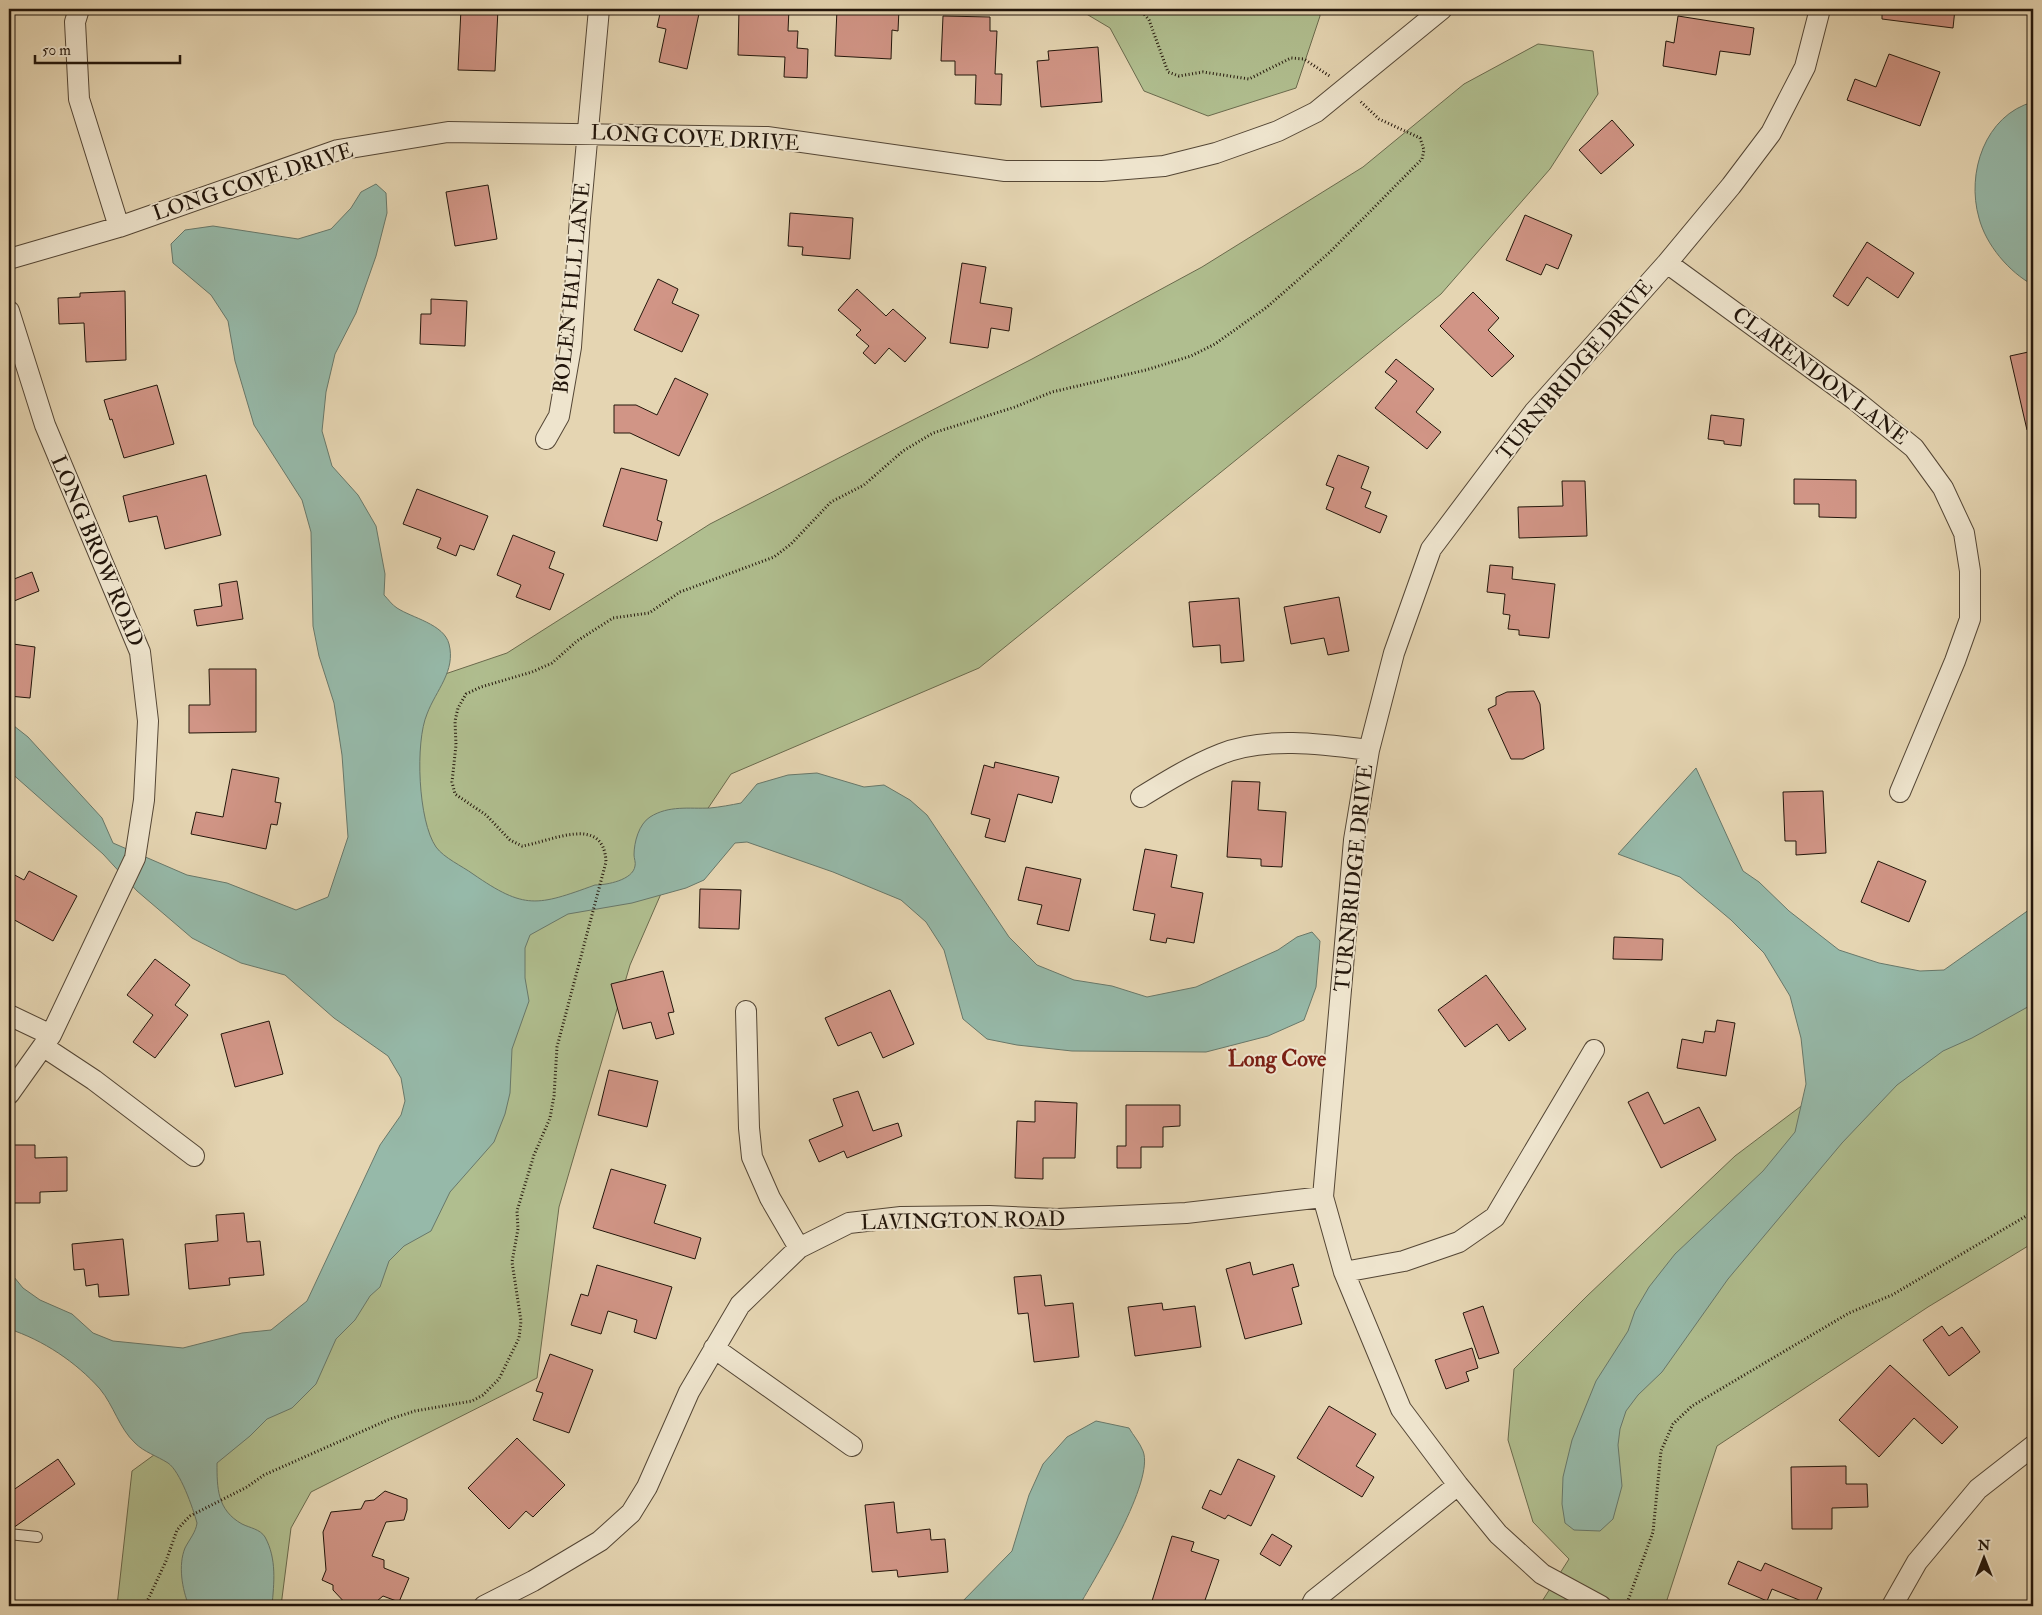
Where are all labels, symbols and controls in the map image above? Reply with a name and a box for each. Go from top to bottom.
scale bar [35,32,180,64]
text: 50 m [42,41,71,60]
street label: LONG COVE DRIVE [590,119,800,157]
street label: LONG COVE DRIVE [149,137,357,227]
street label: BOLEN HALL LANE [547,181,597,395]
street label: TURNBRIDGE DRIVE [1491,274,1659,466]
street label: CLARENDON LANE [1727,301,1913,451]
street label: LONG BROW ROAD [45,451,149,651]
street label: TURNBRIDGE DRIVE [1329,763,1379,993]
district label: Long Cove [1228,1045,1327,1074]
street label: LAVINGTON ROAD [860,1206,1066,1236]
north arrow [1960,1532,2010,1582]
text: N [1977,1537,1991,1554]

